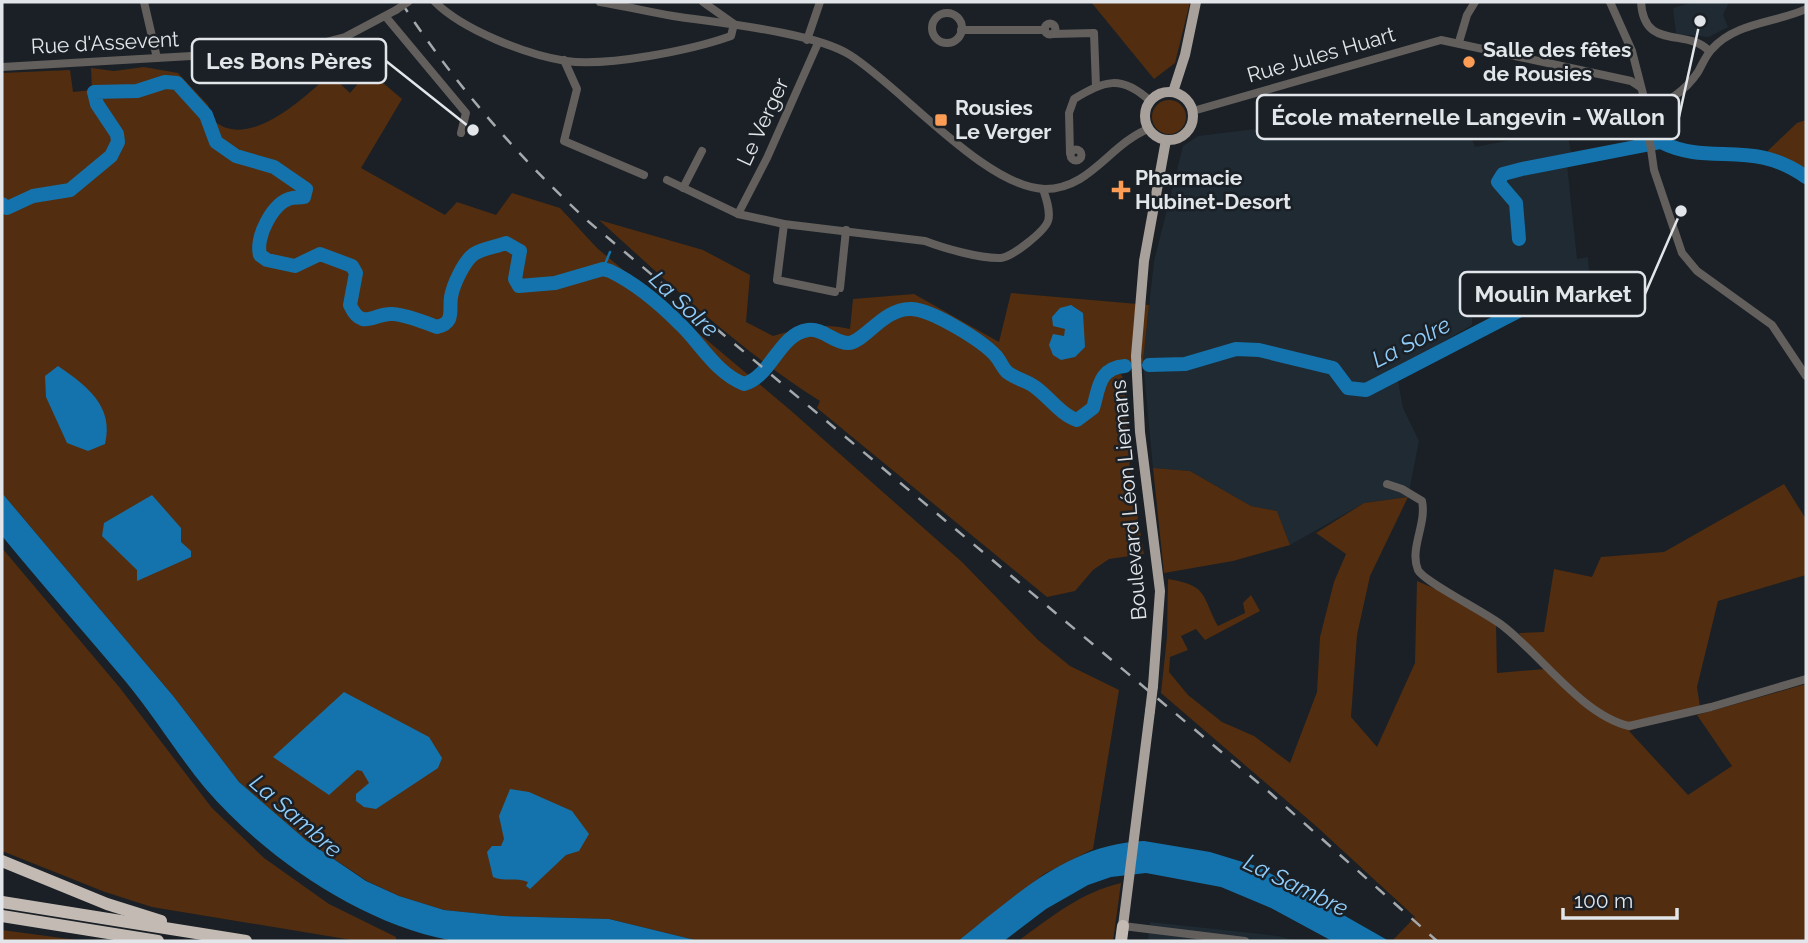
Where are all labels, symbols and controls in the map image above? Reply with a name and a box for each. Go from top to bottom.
street label: Rue Jules Huart [1244,21,1398,88]
street label: Rue d'Assevent [30,26,180,59]
place label: Salle des fêtes de Rousies [1483,37,1631,86]
callout: Les Bons Pères [192,39,386,83]
text: Les Bons Pères [206,47,372,74]
marker: Salle des fêtes de Rousies [1461,54,1477,70]
street label: Le Verger [731,73,794,170]
place label: Rousies Le Verger [955,95,1051,144]
callout: École maternelle Langevin - Wallon [1257,95,1679,139]
text: École maternelle Langevin - Wallon [1271,103,1665,130]
marker: Rousies Le Verger [933,112,949,128]
place label: Pharmacie Hubinet-Desort [1135,165,1291,214]
marker: Pharmacie Hubinet-Desort [1113,182,1129,198]
water label: La Solre [644,265,724,342]
callout: Moulin Market [1460,272,1645,316]
text: Moulin Market [1475,280,1632,307]
water label: La Solre [1367,310,1454,373]
street label: Boulevard Léon Liemans [1106,379,1151,621]
water label: La Sambre [245,768,348,863]
water label: La Sambre [1240,848,1353,921]
scale bar [1563,876,1677,920]
text: 100 m [1574,888,1633,913]

